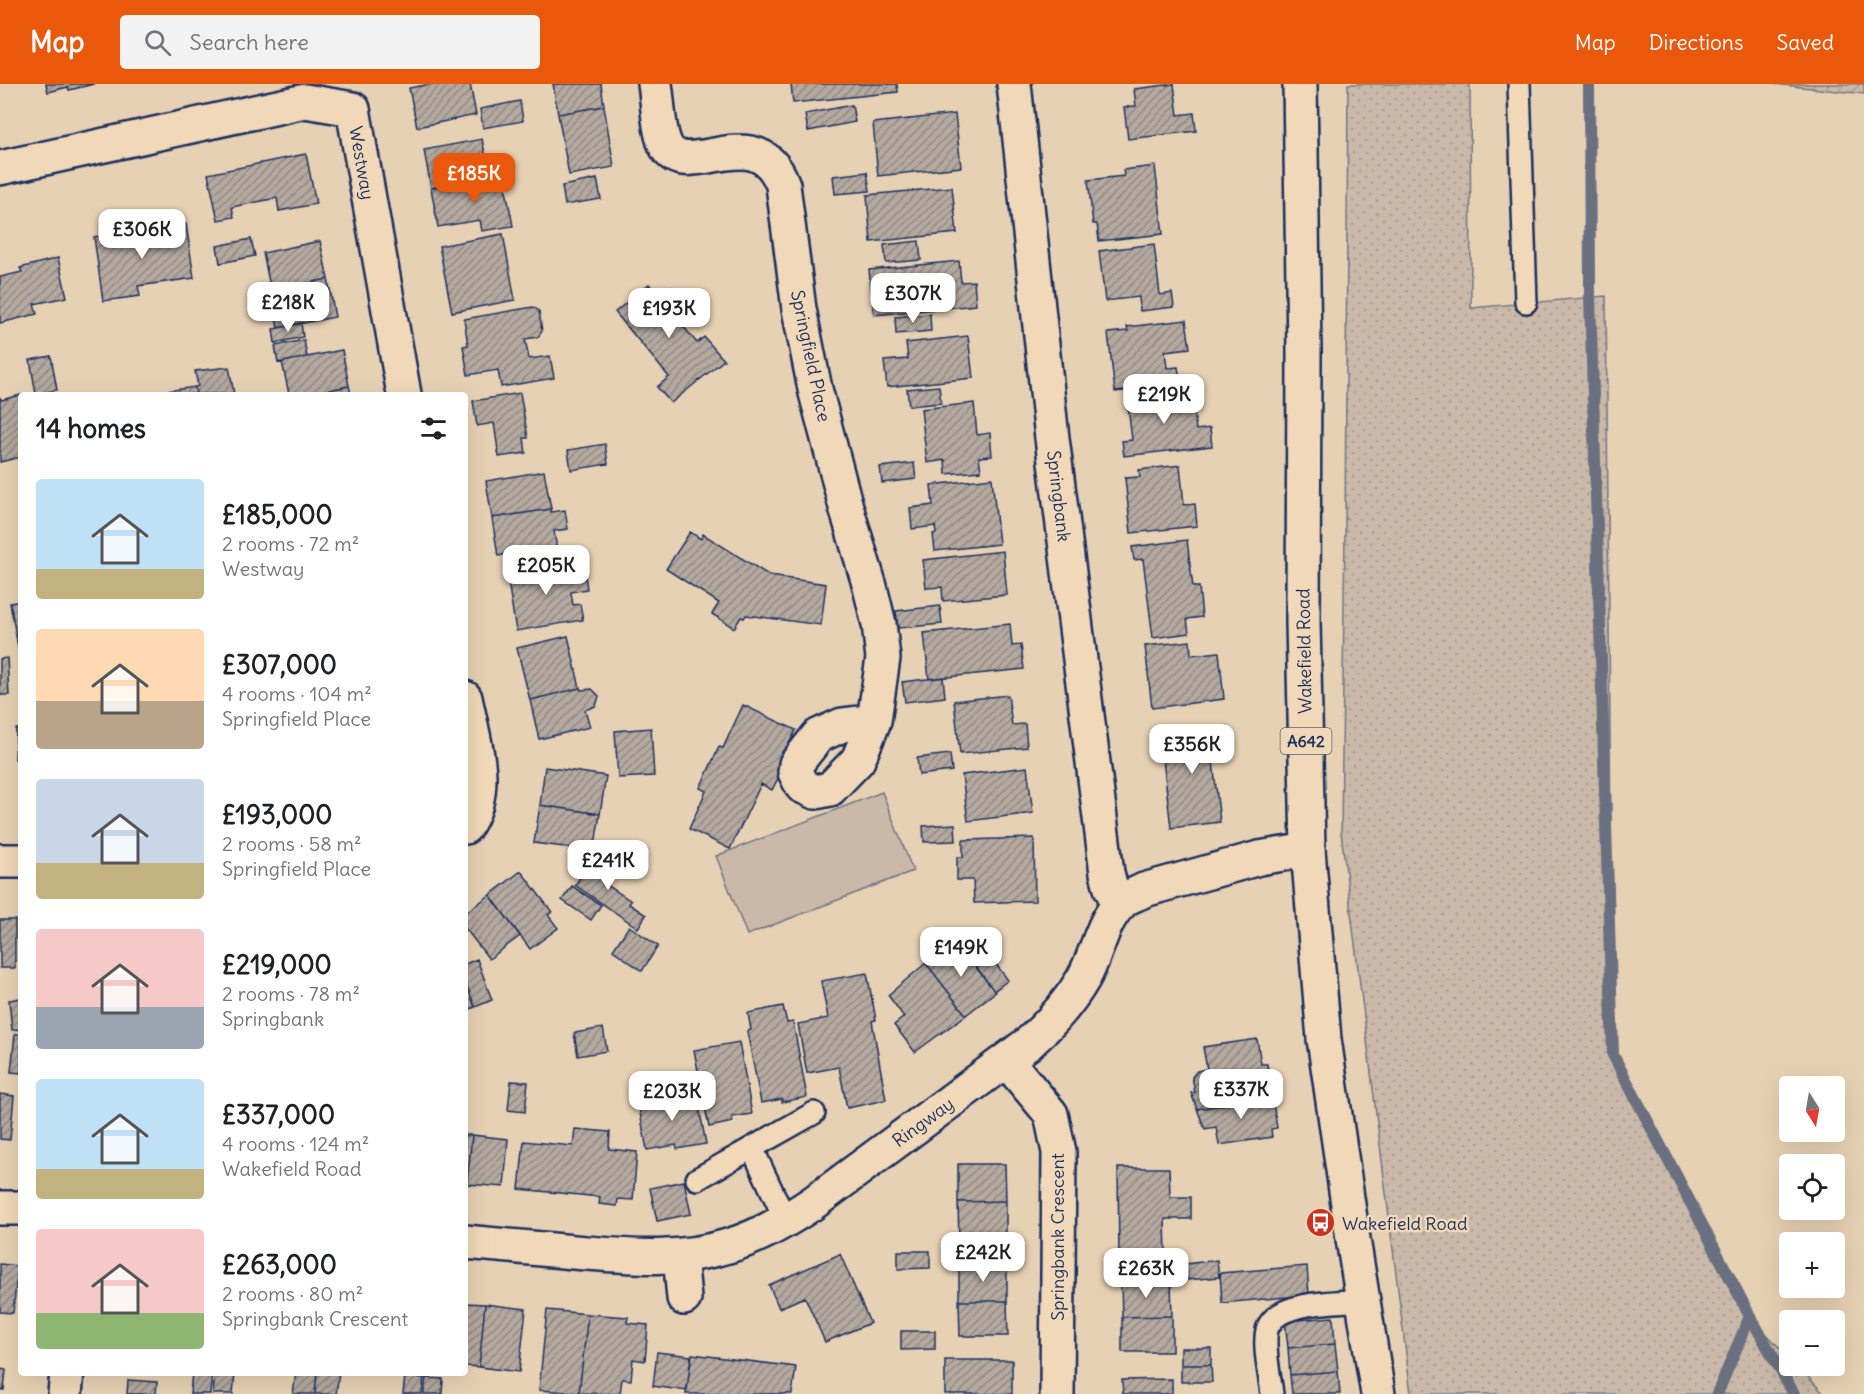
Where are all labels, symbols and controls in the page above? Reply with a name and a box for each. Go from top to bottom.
search box [120,15,540,69]
text: Map [30,24,84,60]
icon: search [141,26,174,59]
text: Search here [189,28,309,56]
text: Map [1575,29,1616,56]
text: Directions [1649,29,1743,56]
text: Saved [1776,29,1834,56]
street label: Westway [344,124,380,202]
pin: £185K [432,153,516,204]
text: £185K [447,160,501,185]
pin: £306K [100,209,184,260]
text: £306K [112,216,172,241]
pin: £307K [871,273,955,324]
text: £307K [884,280,942,305]
pin: £218K [246,282,330,333]
pin: £193K [627,288,711,339]
street label: Springfield Place [786,288,836,424]
text: £218K [261,289,315,314]
text: £193K [642,295,696,320]
pin: £219K [1122,374,1206,425]
text: £219K [1137,381,1191,406]
text: 14 homes [36,412,146,445]
icon: filters [417,412,450,445]
street label: Springbank [1042,449,1076,543]
text: £185,000 [222,498,333,531]
icon: home [84,503,156,575]
text: 2 rooms · 72 m² [222,531,359,556]
pin: £205K [504,545,588,596]
text: £205K [517,552,575,577]
text: Westway [222,556,304,581]
street label: Wakefield Road [1291,588,1317,714]
text: £307,000 [222,648,337,681]
icon: home [84,653,156,725]
text: 4 rooms · 104 m² [222,681,372,706]
text: Springfield Place [222,706,371,731]
pin: £356K [1150,724,1234,775]
road number: A642 [1280,728,1332,754]
text: £356K [1163,731,1221,756]
text: £193,000 [222,798,332,831]
icon: home [84,803,156,875]
text: 2 rooms · 58 m² [222,831,362,856]
pin: £241K [566,840,650,891]
text: £241K [581,847,635,872]
text: Springfield Place [222,856,371,881]
pin: £149K [919,927,1003,978]
text: £149K [934,934,988,959]
text: £219,000 [222,948,332,981]
icon: home [84,953,156,1025]
text: 2 rooms · 78 m² [222,981,360,1006]
text: Springbank [222,1006,324,1031]
pin: £337K [1199,1069,1283,1120]
pin: £203K [630,1071,714,1122]
text: £337K [1213,1076,1269,1101]
north arrow [1779,1076,1845,1142]
map controls [1779,1076,1845,1376]
text: £203K [643,1078,701,1103]
street label: Ringway [888,1092,958,1152]
text: £337,000 [222,1098,335,1131]
icon: home [84,1103,156,1175]
text: 4 rooms · 124 m² [222,1131,369,1156]
street label: Springbank Crescent [1046,1153,1069,1321]
button: locate [1779,1154,1845,1220]
text: Wakefield Road [222,1156,361,1181]
bus stop icon: Wakefield Road [1305,1207,1337,1239]
place label: Wakefield Road [1342,1212,1468,1235]
pin: £242K [941,1232,1025,1283]
button: + [1779,1232,1845,1298]
text: £242K [955,1239,1011,1264]
text: £263,000 [222,1248,337,1281]
pin: £263K [1104,1248,1188,1299]
icon: home [84,1253,156,1325]
text: £263K [1118,1255,1174,1280]
text: 2 rooms · 80 m² [222,1281,363,1306]
text: Springbank Crescent [222,1306,408,1331]
button: − [1779,1310,1845,1376]

